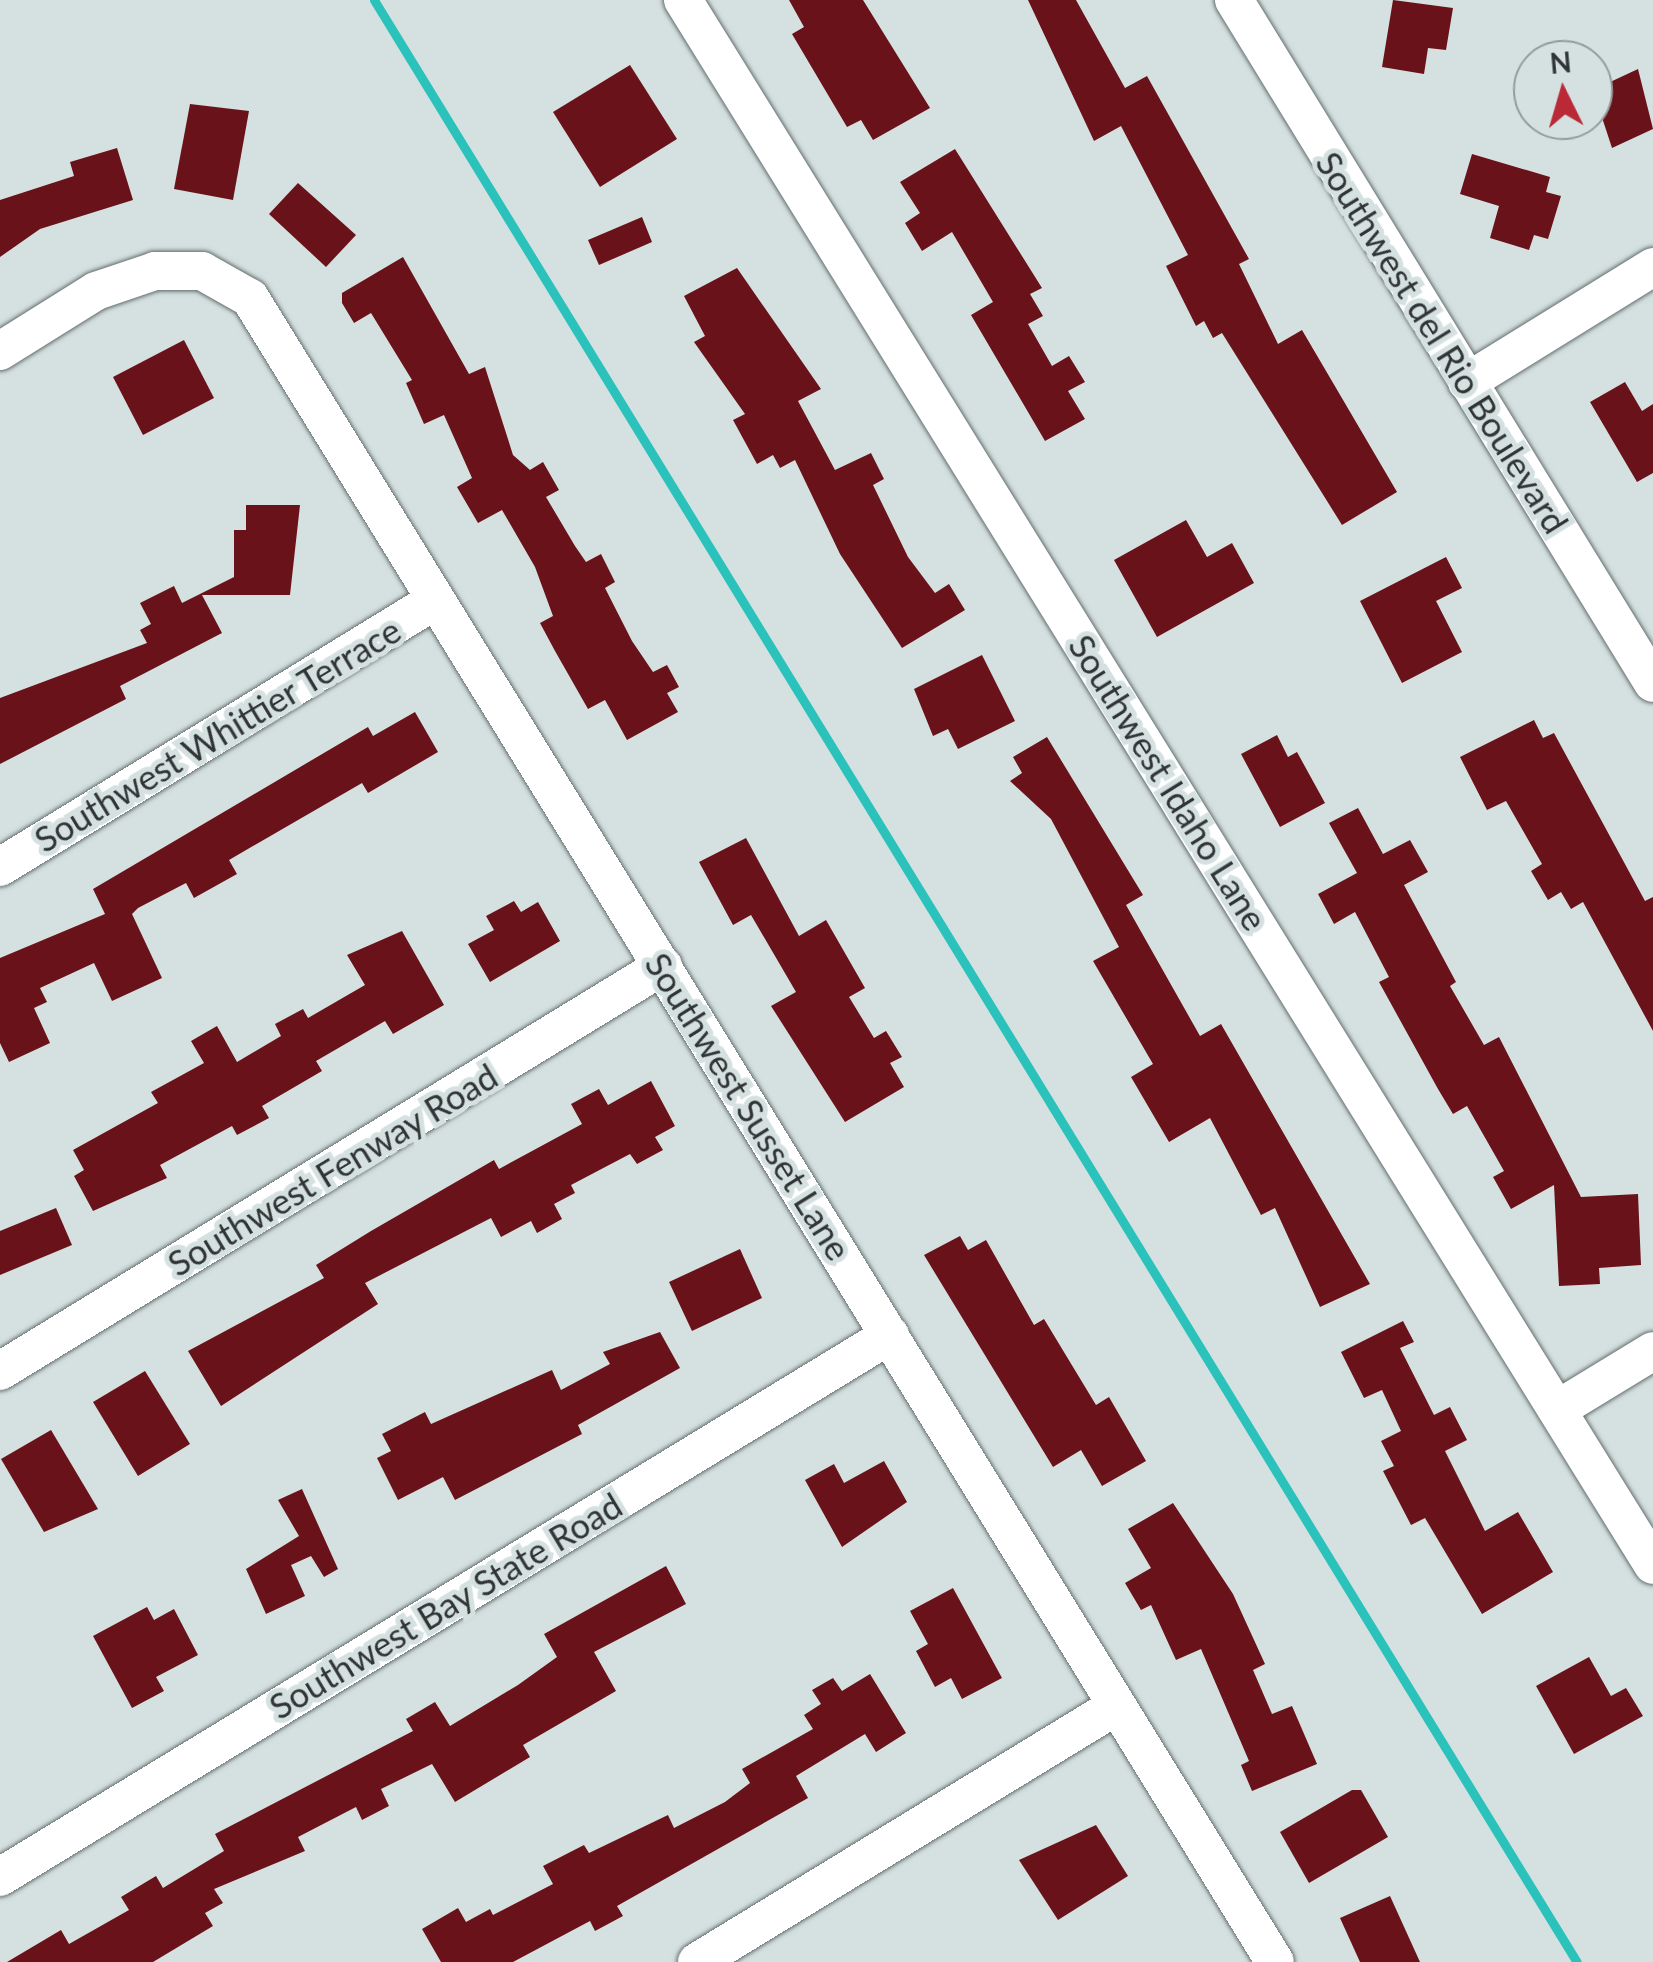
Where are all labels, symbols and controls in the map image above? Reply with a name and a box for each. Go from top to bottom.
north arrow [1513,40,1613,140]
text: N [1548,44,1573,80]
street label: Southwest del Rio Boulevard [1308,144,1578,540]
street label: Southwest Whittier Terrace [25,607,409,861]
street label: Southwest Idaho Lane [1061,626,1277,938]
street label: Southwest Susset Lane [637,945,861,1267]
street label: Southwest Fenway Road [159,1054,505,1284]
street label: Southwest Bay State Road [261,1483,629,1727]

